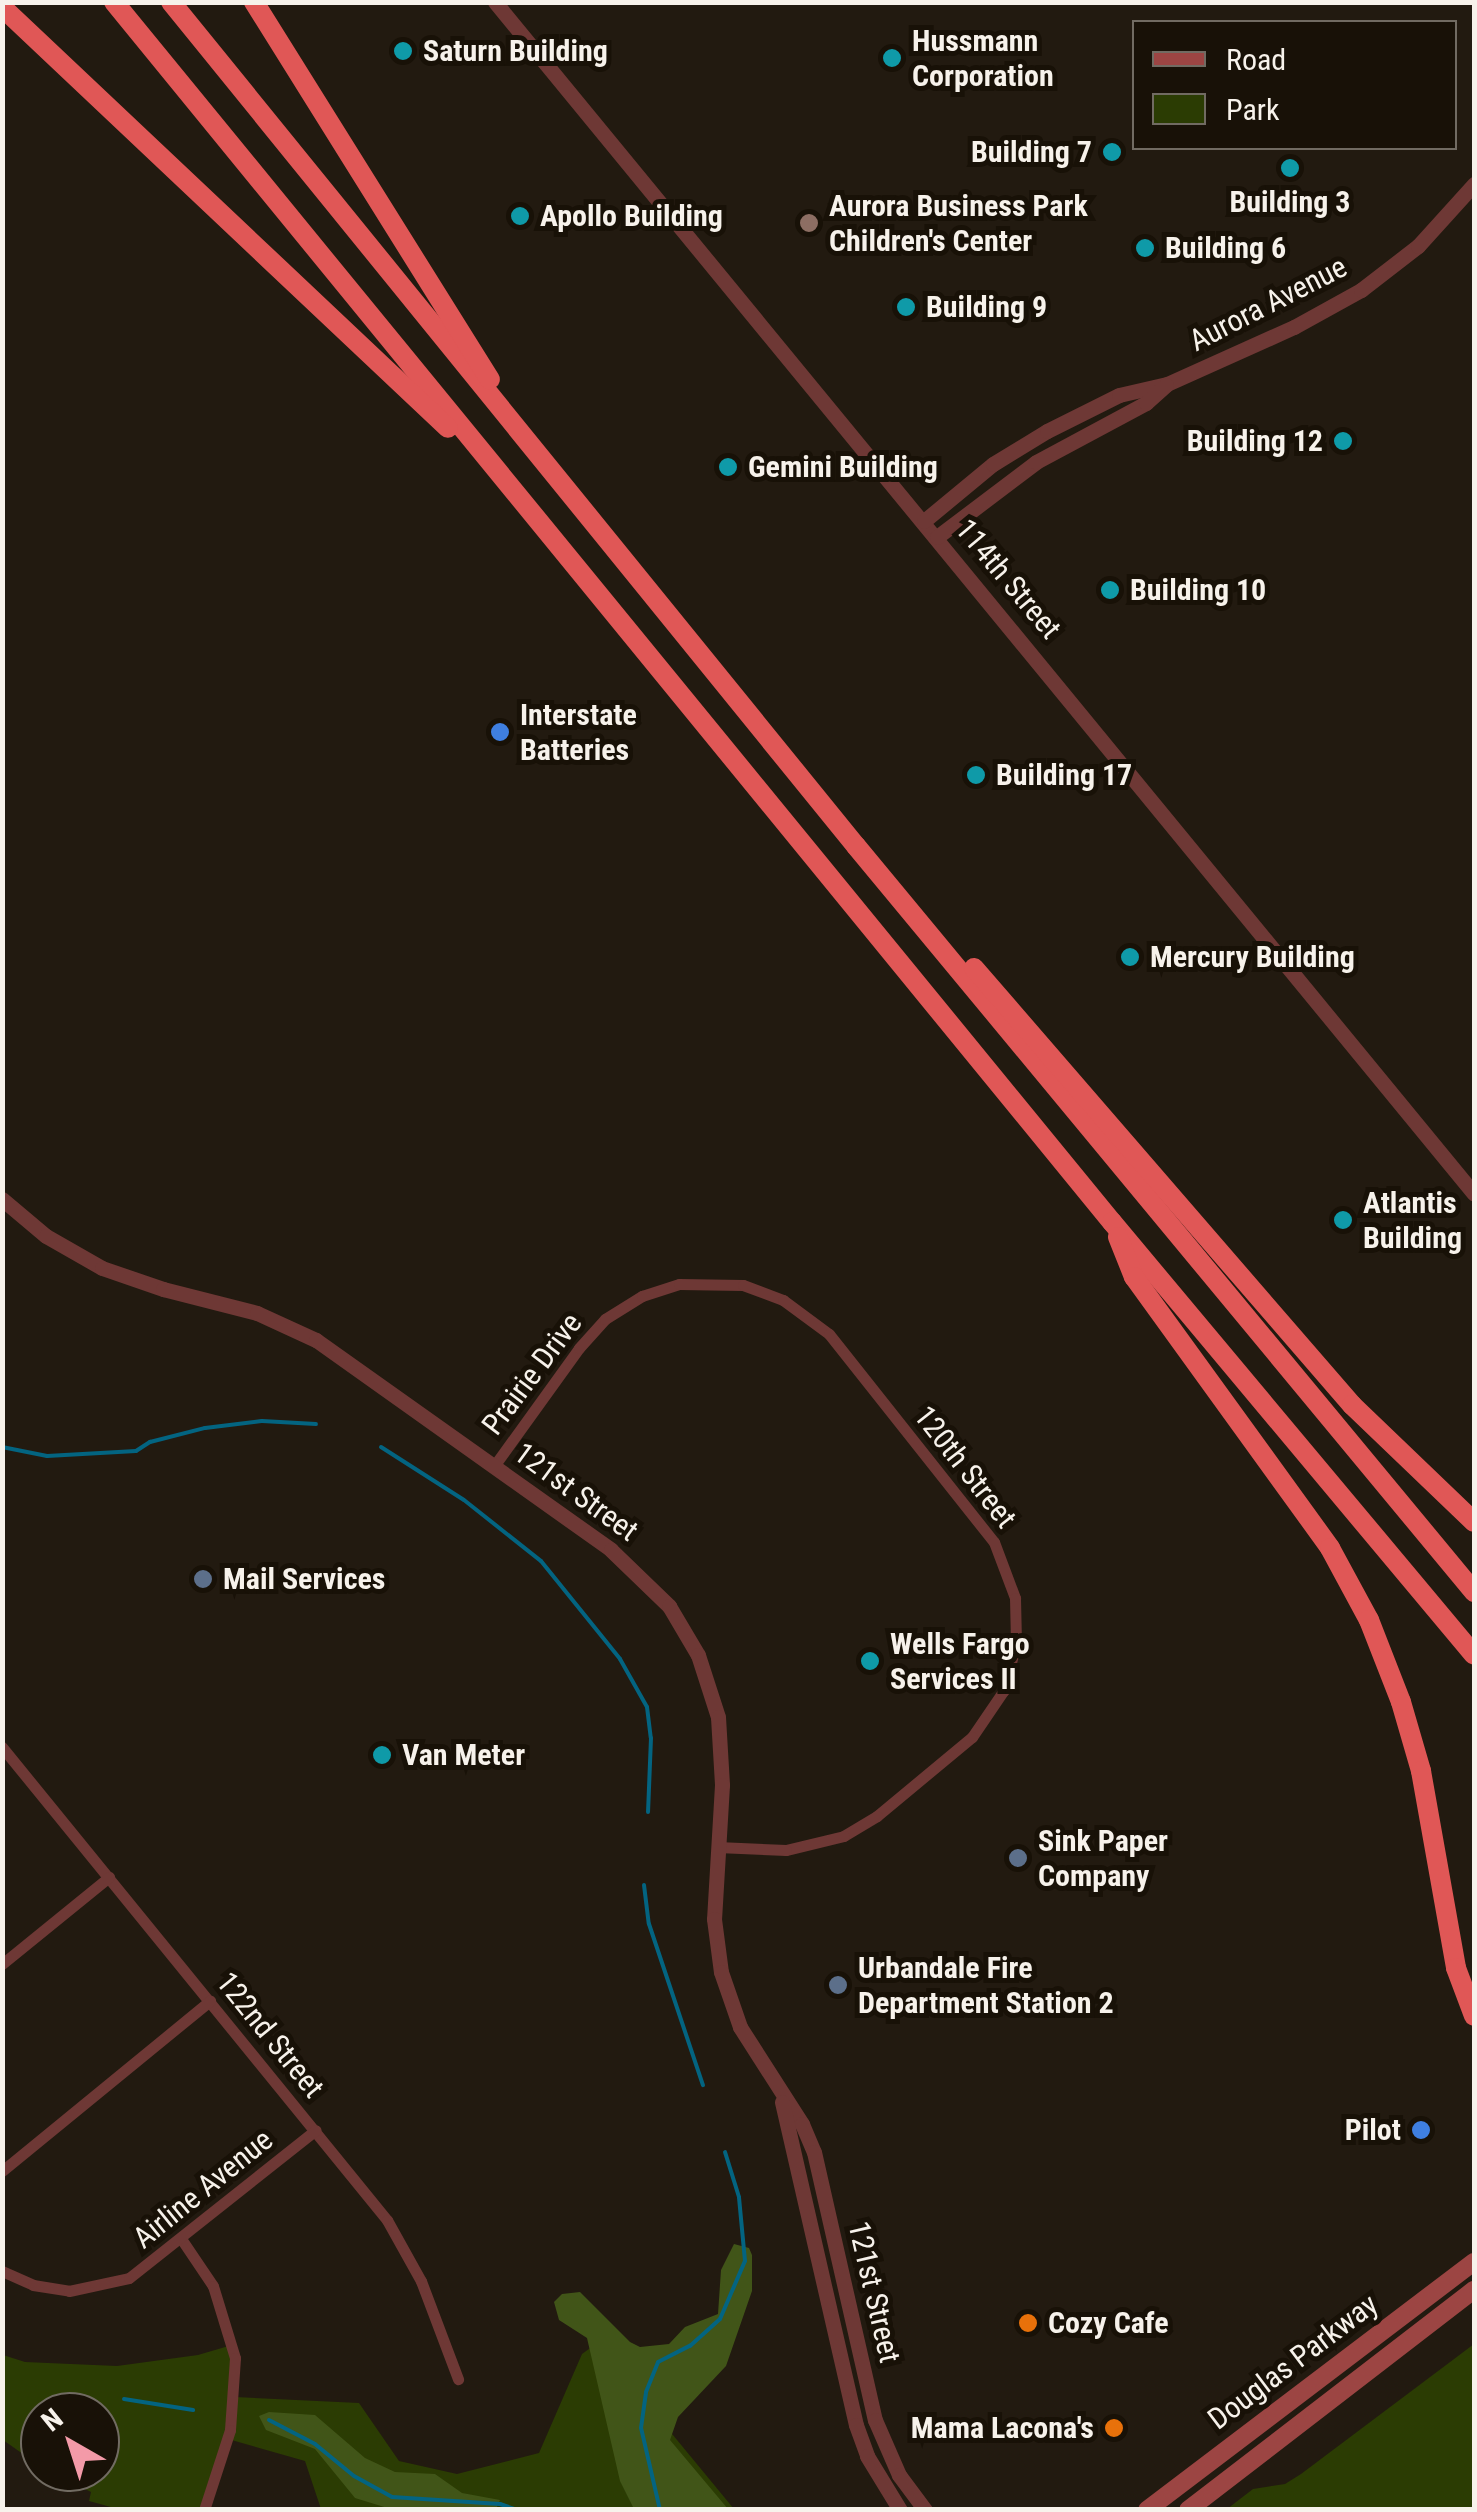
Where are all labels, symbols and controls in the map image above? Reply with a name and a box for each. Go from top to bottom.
legend [1132,20,1457,150]
place label: Hussmann Corporation [912,23,1054,94]
place label: Saturn Building [423,33,608,69]
marker: Saturn Building [392,40,414,62]
text: Road [1226,42,1286,77]
marker: Hussmann Corporation [881,47,903,69]
text: Park [1226,92,1280,127]
place label: Building 7 [971,134,1092,170]
marker: Building 7 [1101,141,1123,163]
marker: Building 3 [1279,157,1301,179]
place label: Building 3 [1229,184,1351,220]
place label: Aurora Business Park Children's Center [829,188,1088,258]
place label: Apollo Building [540,198,723,234]
marker: Apollo Building [509,205,531,227]
marker: Aurora Business Park Children's Center [798,212,820,234]
place label: Building 6 [1165,230,1286,266]
marker: Building 6 [1134,237,1156,259]
street label: Aurora Avenue [1183,249,1353,359]
place label: Building 9 [926,289,1047,325]
marker: Building 9 [895,296,917,318]
place label: Building 12 [1187,423,1323,459]
marker: Building 12 [1332,430,1354,452]
place label: Gemini Building [748,449,938,485]
marker: Gemini Building [717,456,739,478]
street label: 114th Street [948,512,1068,646]
place label: Building 10 [1130,572,1266,608]
marker: Building 10 [1099,579,1121,601]
place label: Interstate Batteries [520,697,637,768]
marker: Interstate Batteries [489,721,511,743]
place label: Building 17 [996,757,1132,793]
marker: Building 17 [965,764,987,786]
place label: Mercury Building [1150,939,1355,975]
marker: Mercury Building [1119,946,1141,968]
place label: Atlantis Building [1363,1185,1462,1256]
marker: Atlantis Building [1332,1209,1354,1231]
street label: Prairie Drive [475,1306,589,1442]
street label: 120th Street [906,1399,1024,1535]
street label: 121st Street [507,1435,645,1549]
place label: Mail Services [223,1561,385,1597]
marker: Mail Services [192,1568,214,1590]
place label: Wells Fargo Services II [890,1626,1030,1696]
marker: Wells Fargo Services II [859,1650,881,1672]
place label: Van Meter [402,1737,525,1773]
marker: Van Meter [371,1744,393,1766]
place label: Sink Paper Company [1038,1823,1168,1894]
marker: Sink Paper Company [1007,1847,1029,1869]
place label: Urbandale Fire Department Station 2 [858,1950,1114,2020]
street label: 122nd Street [208,1965,332,2105]
marker: Urbandale Fire Department Station 2 [827,1974,849,1996]
place label: Pilot [1345,2112,1401,2148]
marker: Pilot [1410,2119,1432,2141]
street label: Airline Avenue [126,2122,280,2256]
street label: 121st Street [840,2218,908,2366]
street label: Douglas Parkway [1201,2287,1385,2437]
place label: Cozy Cafe [1048,2305,1169,2341]
marker: Cozy Cafe [1017,2312,1039,2334]
north arrow [20,2392,120,2492]
text: N [35,2402,69,2438]
place label: Mama Lacona's [911,2410,1094,2446]
marker: Mama Lacona's [1103,2417,1125,2439]

